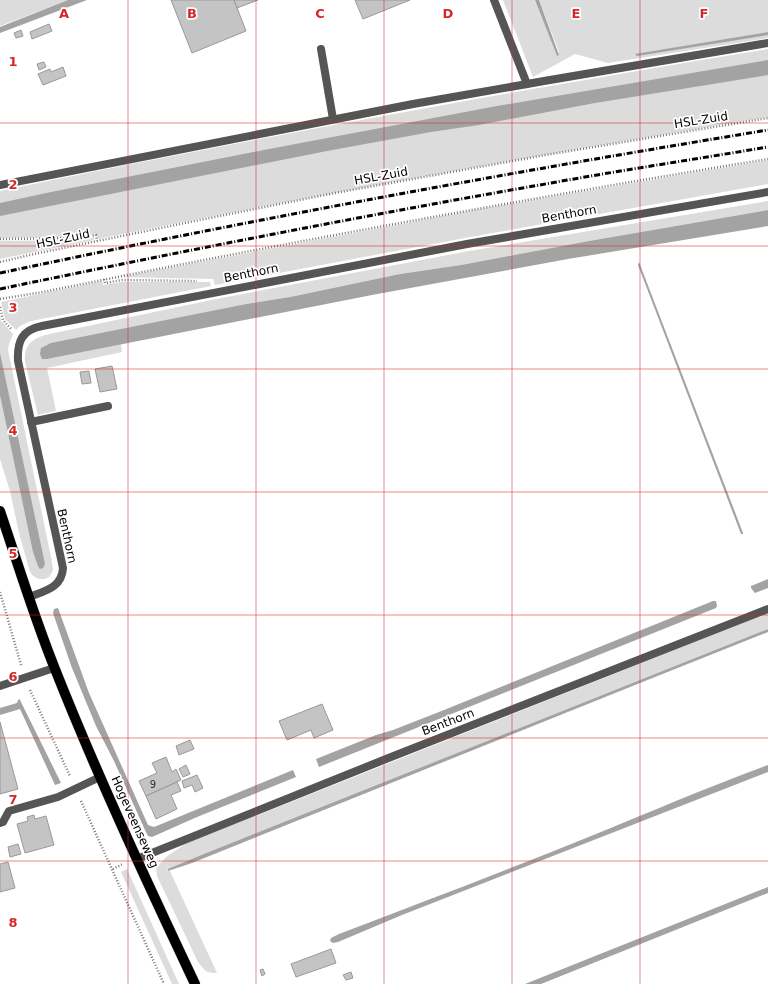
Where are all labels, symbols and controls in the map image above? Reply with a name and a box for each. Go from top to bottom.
text: A [59,6,69,21]
text: B [187,6,197,21]
text: C [315,6,325,21]
text: D [443,6,454,21]
text: E [572,6,580,21]
text: F [700,6,708,21]
text: 1 [8,54,18,69]
street label: HSL-Zuid [673,109,729,131]
street label: HSL-Zuid [353,164,409,188]
text: 2 [8,177,18,192]
street label: Benthorn [541,202,597,226]
street label: HSL-Zuid [35,227,91,251]
street label: Benthorn [223,261,279,285]
text: 3 [8,300,18,315]
text: 4 [8,423,18,438]
street label: Benthorn [54,508,80,564]
text: 5 [8,546,18,561]
text: 6 [8,669,18,684]
street label: Benthorn [420,706,476,738]
street label: Hogeveenseweg [108,774,162,870]
house number: 9 [150,779,156,790]
text: 7 [8,792,18,807]
text: 8 [8,915,18,930]

